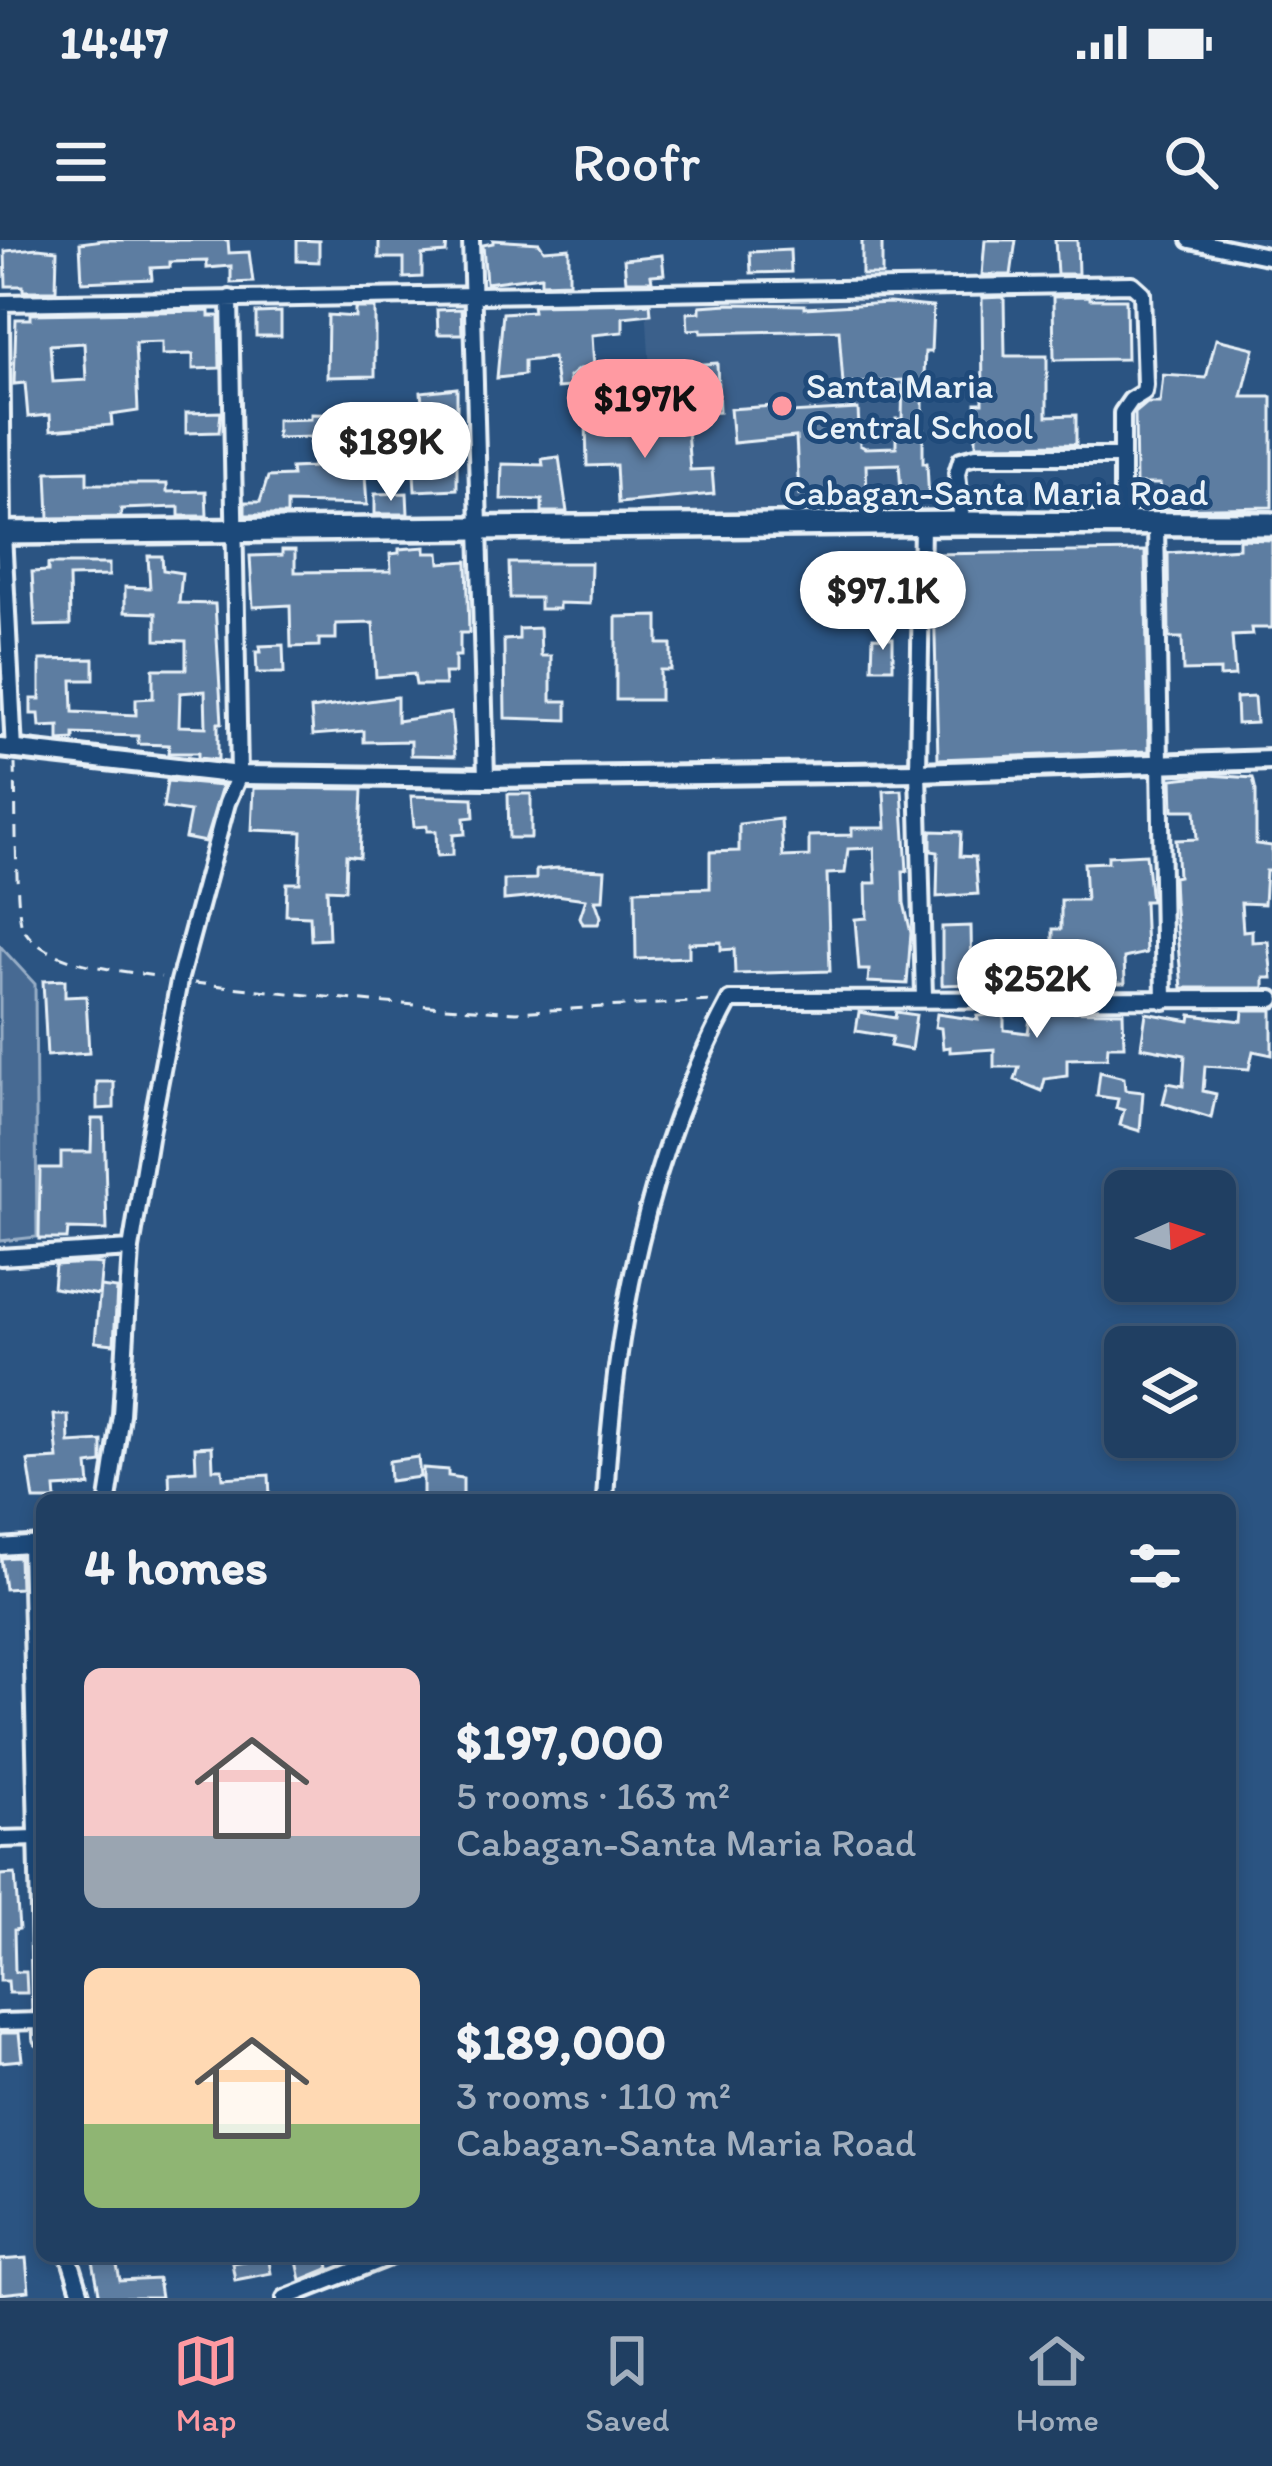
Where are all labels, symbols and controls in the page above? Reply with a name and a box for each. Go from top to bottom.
text: 14:47 [60,15,168,69]
icon: menu [48,129,114,195]
icon: search [1158,129,1224,195]
text: Roofr [572,130,700,195]
pin: $197K [561,359,729,461]
place label: Santa Maria Central School [806,364,1033,448]
text: $197K [594,374,696,421]
marker: Santa Maria Central School [769,393,795,419]
pin: $189K [307,402,475,504]
text: $189K [339,417,443,464]
street label: Cabagan-Santa Maria Road [784,471,1209,514]
pin: $97.1K [785,551,981,653]
text: $97.1K [827,566,939,613]
pin: $252K [953,939,1121,1041]
text: $252K [984,954,1090,1001]
north arrow [1104,1170,1236,1302]
map controls [1104,1170,1236,1458]
button: layers [1104,1326,1236,1458]
icon: filters [1122,1533,1188,1599]
text: 4 homes [84,1536,268,1597]
text: $197,000 [456,1711,664,1772]
icon: home [180,1716,324,1860]
text: 5 rooms · 163 m² [456,1772,730,1819]
text: Cabagan-Santa Maria Road [456,1819,916,1866]
text: $189,000 [456,2011,666,2072]
icon: home [180,2016,324,2160]
text: 3 rooms · 110 m² [456,2072,731,2119]
text: Cabagan-Santa Maria Road [456,2119,916,2166]
tab: Map [173,2328,239,2439]
tab: Saved [585,2328,669,2439]
tab: Home [1016,2328,1099,2439]

